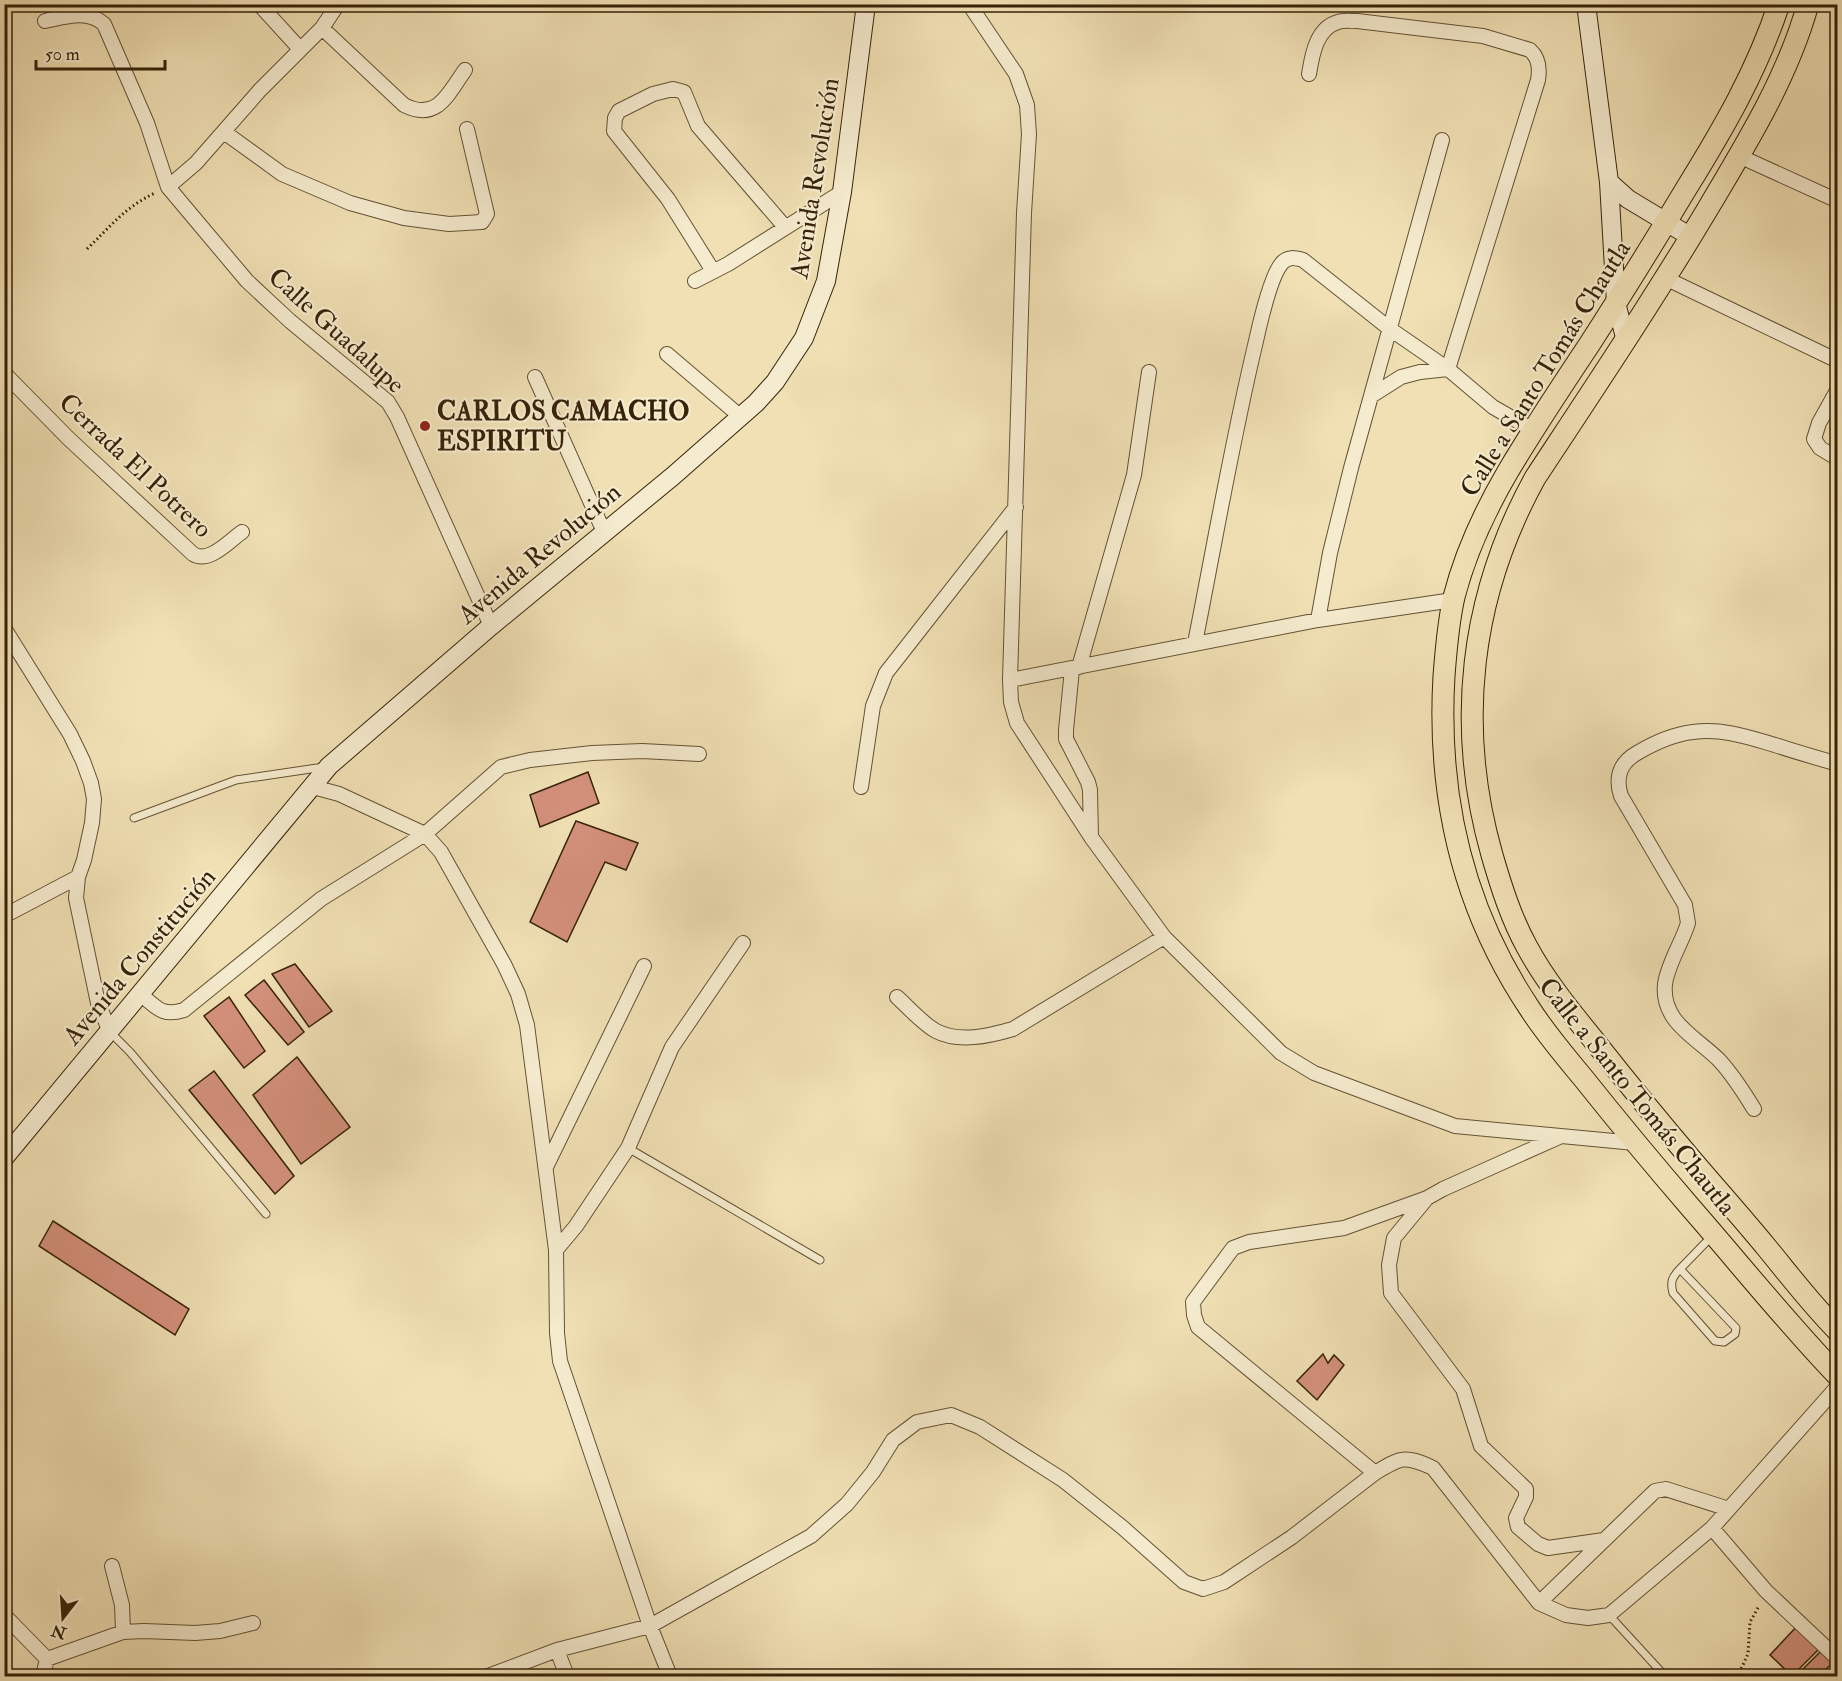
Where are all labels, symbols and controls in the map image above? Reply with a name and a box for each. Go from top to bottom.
scale bar [36,33,165,71]
text: 50 m [45,43,80,66]
street label: Avenida Revolución [783,76,847,282]
street label: Calle a Santo Tomás Chautla [1454,234,1638,503]
street label: Calle Guadalupe [261,261,411,401]
street label: Cerrada El Potrero [52,387,219,545]
place label: CARLOS CAMACHO ESPIRITU [437,396,689,458]
marker: CARLOS CAMACHO ESPIRITU [418,419,432,433]
street label: Avenida Revolución [451,476,628,632]
street label: Avenida Constitución [56,862,223,1052]
street label: Calle a Santo Tomás Chautla [1532,971,1743,1222]
north arrow [33,1588,93,1648]
text: N [48,1620,70,1643]

